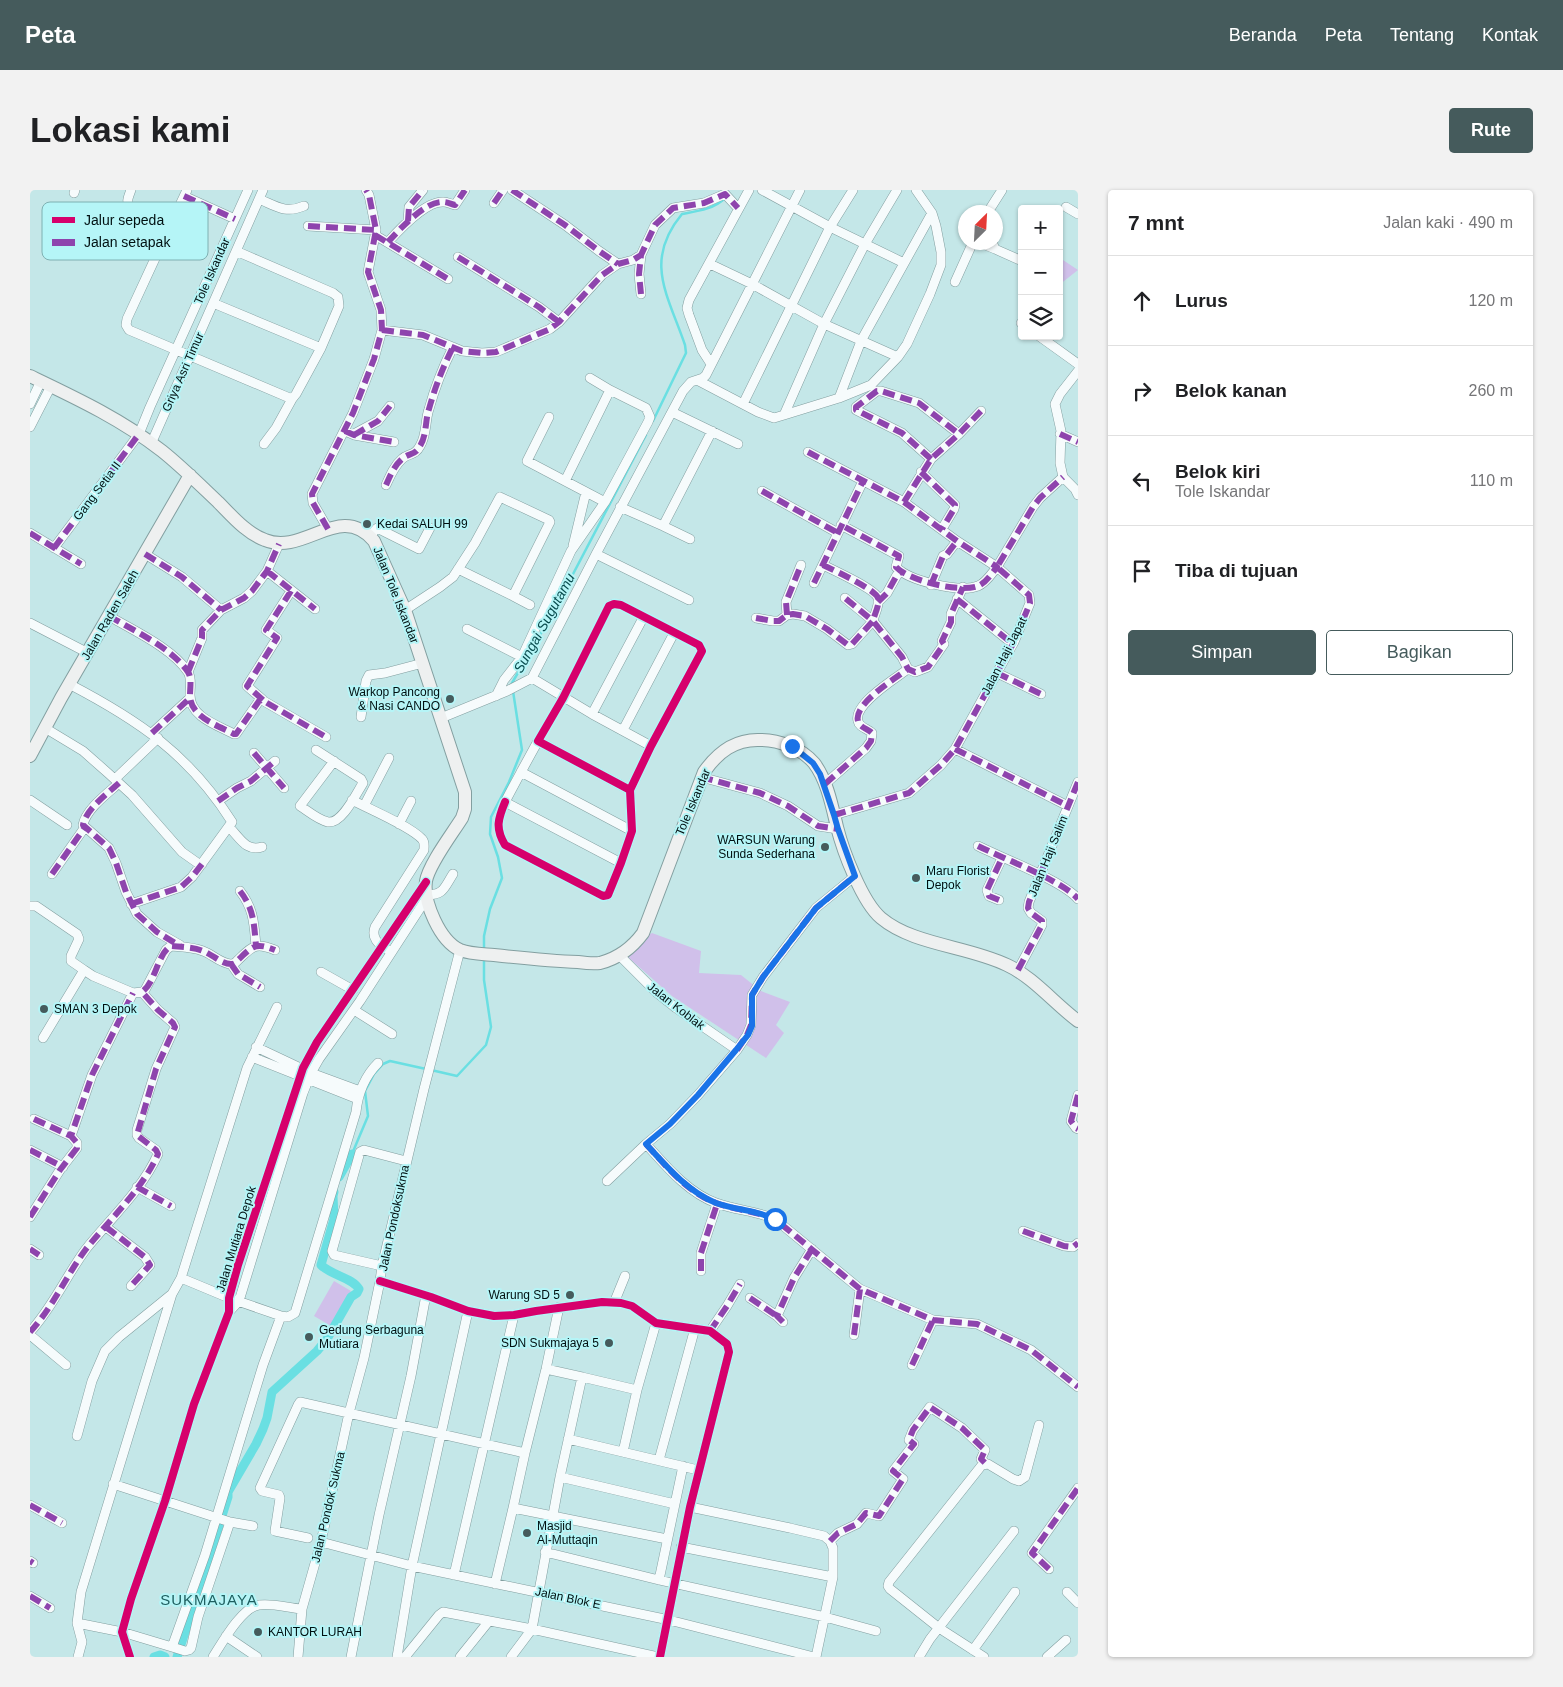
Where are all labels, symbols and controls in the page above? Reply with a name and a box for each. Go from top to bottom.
text: Peta [25,21,76,48]
text: Beranda [1229,25,1297,45]
text: Peta [1325,25,1362,45]
text: Tentang [1390,25,1454,45]
text: Kontak [1482,25,1538,45]
button: Rute [1449,108,1533,153]
text: Lokasi kami [30,110,230,149]
legend [42,202,208,260]
north arrow [958,205,1003,250]
map controls [1018,205,1063,340]
button: + [1018,205,1063,250]
text: 7 mnt [1128,211,1184,234]
text: Jalur sepeda [84,212,164,228]
text: Jalan kaki · 490 m [1383,214,1513,231]
text: Jalan setapak [84,234,171,250]
street label: Tole Iskandar [191,236,233,306]
button: − [1018,250,1063,295]
icon: ahead [1128,287,1156,315]
text: Lurus [1175,290,1228,311]
text: 120 m [1469,292,1513,309]
button: layers [1018,295,1063,340]
street label: Griya Asri Timur [159,330,207,414]
icon: right [1128,377,1156,405]
text: Belok kanan [1175,380,1287,401]
text: 260 m [1469,382,1513,399]
street label: Gang Setia II [70,459,124,523]
text: Belok kiri [1175,461,1261,482]
icon: left [1128,467,1156,495]
text: 110 m [1470,472,1513,489]
text: Tole Iskandar [1175,483,1270,500]
place label: Kedai SALUH 99 [377,517,468,531]
marker: Kedai SALUH 99 [361,518,373,530]
street label: Jalan Tole Iskandar [370,545,422,645]
icon: arrive [1128,557,1156,585]
text: Tiba di tujuan [1175,560,1298,581]
street label: Jalan Raden Saleh [79,568,141,662]
water label: Sungai Sugutamu [510,570,578,676]
street label: Jalan Haji Japat [978,614,1030,697]
button: Simpan [1128,630,1316,675]
button: Bagikan [1326,630,1513,675]
place label: Warkop Pancong & Nasi CANDO [348,685,440,713]
marker: Warkop Pancong & Nasi CANDO [444,693,456,705]
route end [781,735,804,758]
street label: Tole Iskandar [673,766,713,838]
street label: Jalan Haji Salim [1025,813,1071,899]
place label: WARSUN Warung Sunda Sederhana [717,833,815,861]
marker: WARSUN Warung Sunda Sederhana [819,841,831,853]
place label: Maru Florist Depok [926,864,990,892]
marker: Maru Florist Depok [910,872,922,884]
street label: Jalan Koblak [645,979,708,1033]
place label: SMAN 3 Depok [54,1002,138,1016]
marker: SMAN 3 Depok [38,1003,50,1015]
street label: Jalan Pondoksukma [376,1163,412,1272]
street label: Jalan Mutiara Depok [213,1183,259,1294]
route start [764,1208,787,1231]
place label: Warung SD 5 [488,1288,560,1302]
marker: Warung SD 5 [564,1289,576,1301]
place label: Gedung Serbaguna Mutiara [319,1323,424,1351]
marker: Gedung Serbaguna Mutiara [303,1331,315,1343]
place label: SDN Sukmajaya 5 [501,1336,599,1350]
marker: SDN Sukmajaya 5 [603,1337,615,1349]
street label: Jalan Pondok Sukma [308,1450,348,1564]
place label: Masjid Al-Muttaqin [537,1519,598,1547]
marker: Masjid Al-Muttaqin [521,1527,533,1539]
street label: Jalan Blok E [534,1584,602,1612]
district label: SUKMAJAYA [160,1591,258,1608]
place label: KANTOR LURAH [268,1625,362,1639]
marker: KANTOR LURAH [252,1626,264,1638]

